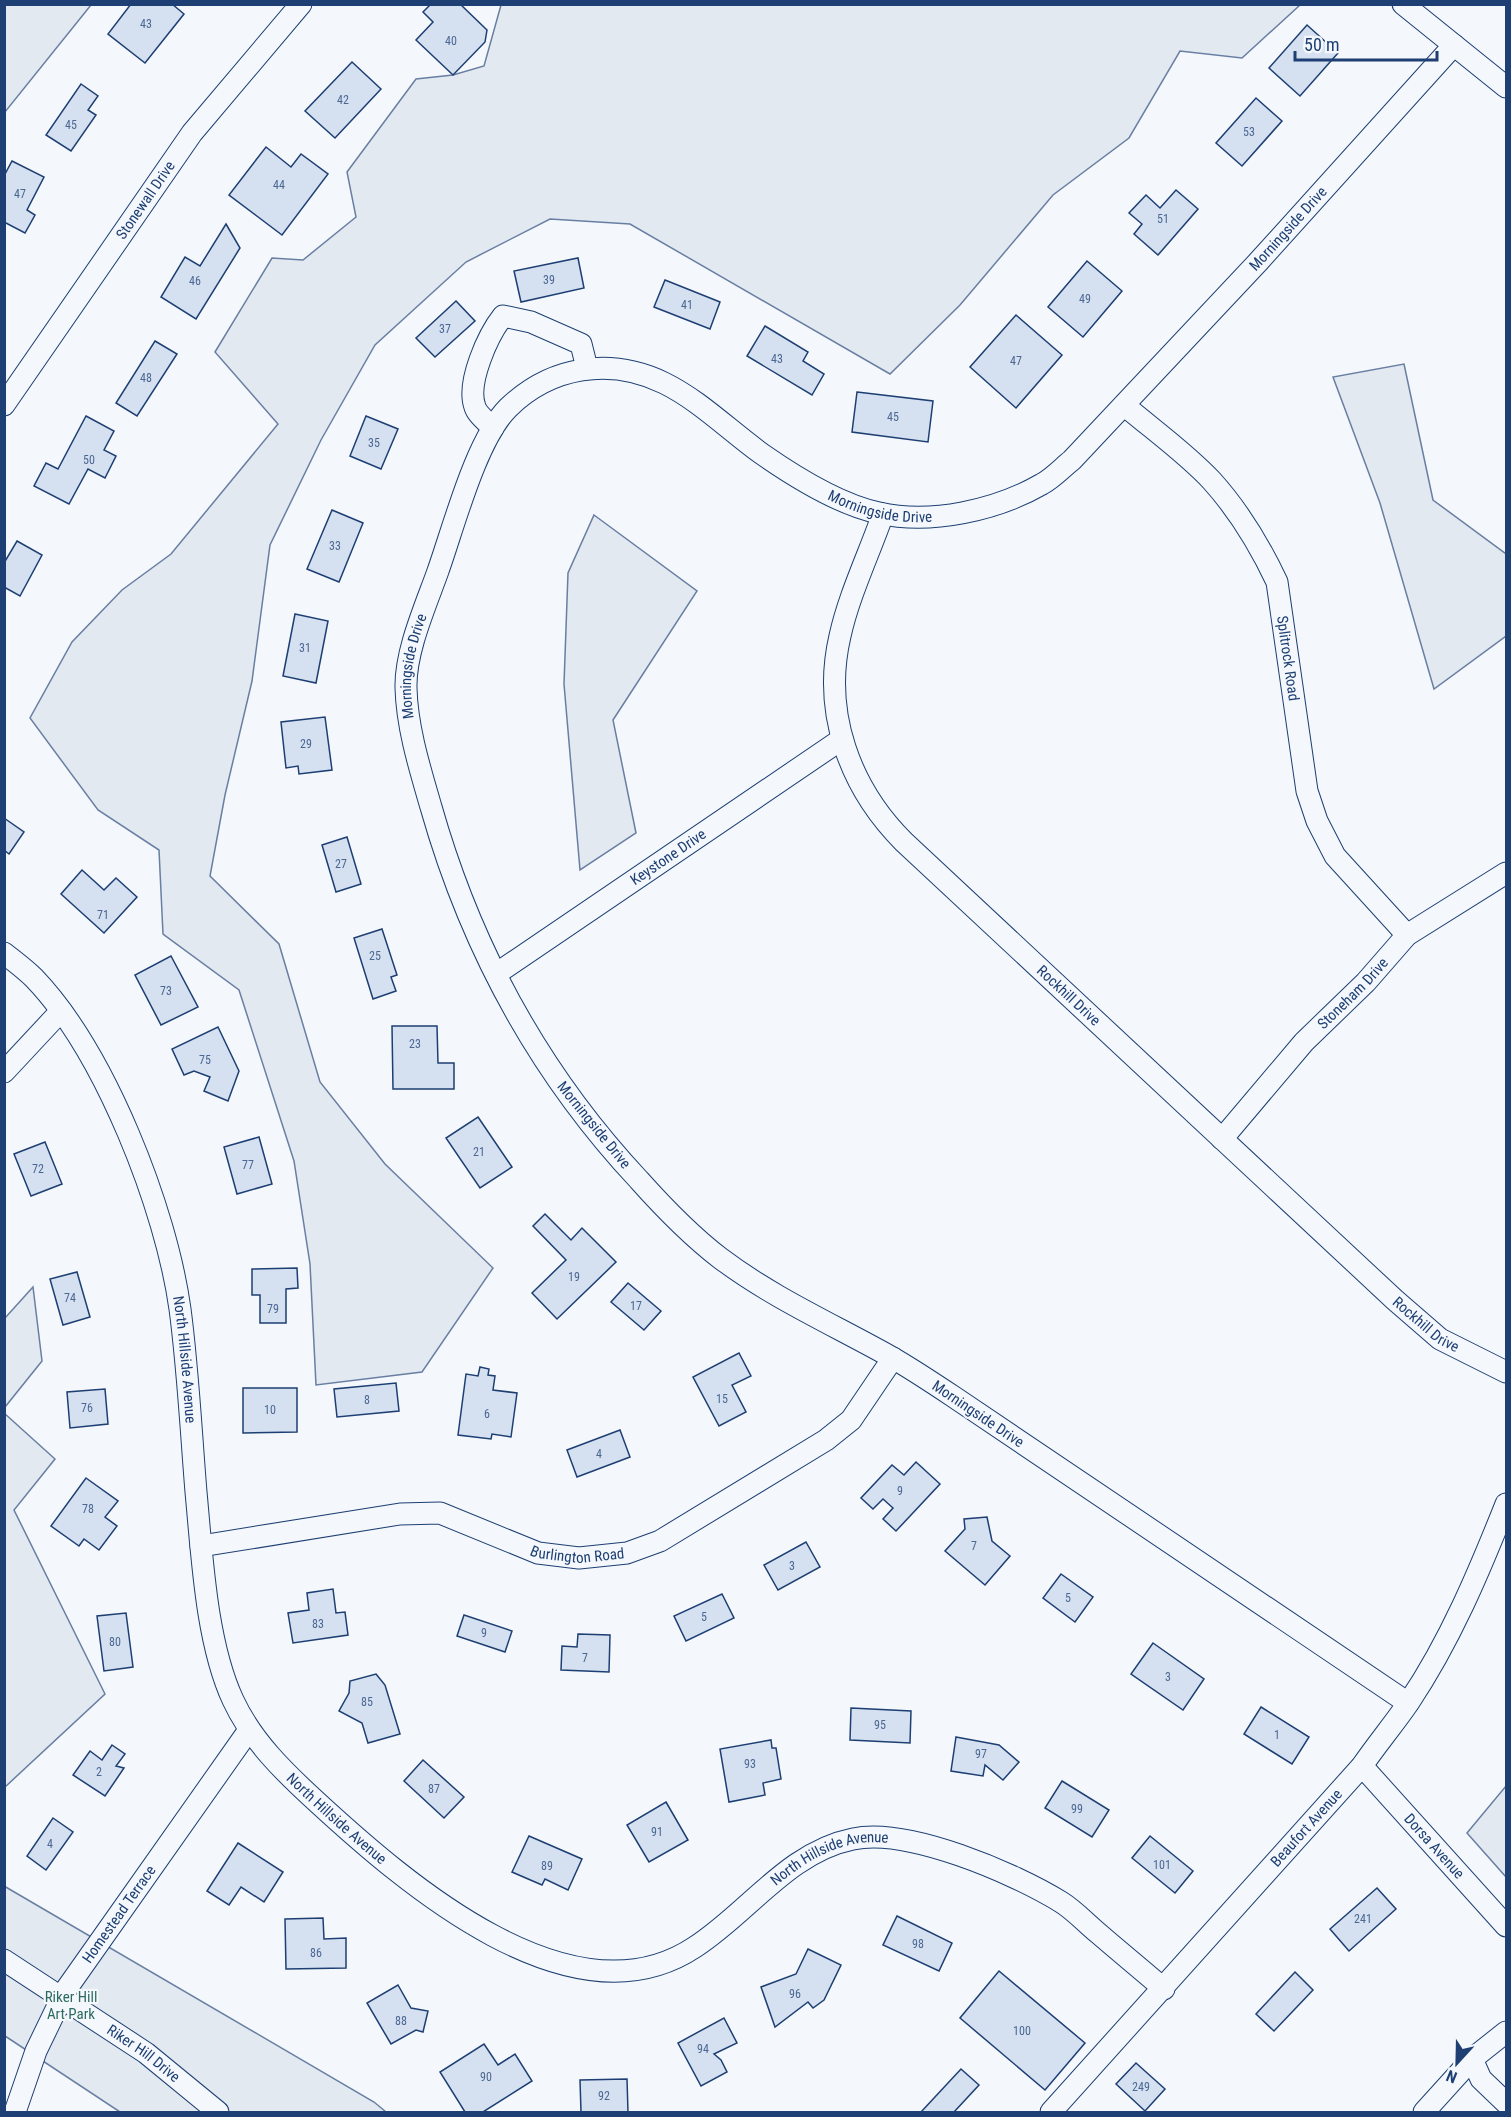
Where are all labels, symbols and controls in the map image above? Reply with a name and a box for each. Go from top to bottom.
house number: 43 [140,17,152,31]
scale bar [1295,24,1438,62]
house number: 40 [445,34,457,48]
text: 50 m [1304,34,1339,55]
house number: 42 [337,93,349,107]
house number: 45 [65,118,77,132]
house number: 53 [1243,125,1255,139]
street label: Stonewall Drive [112,158,179,243]
house number: 44 [273,178,285,192]
street label: Morningside Drive [1246,183,1331,274]
house number: 47 [14,187,26,201]
house number: 51 [1157,212,1169,226]
house number: 39 [543,273,555,287]
house number: 46 [189,274,201,288]
house number: 49 [1079,292,1091,306]
house number: 41 [681,298,693,312]
house number: 37 [439,322,451,336]
house number: 43 [771,352,783,366]
house number: 47 [1010,354,1022,368]
house number: 48 [140,371,152,385]
house number: 45 [887,410,899,424]
house number: 35 [368,436,380,450]
house number: 50 [83,453,95,467]
street label: Morningside Drive [825,486,933,526]
house number: 33 [329,539,341,553]
street label: Morningside Drive [397,611,431,720]
street label: Splitrock Road [1273,615,1303,702]
house number: 31 [299,641,311,655]
house number: 29 [300,737,312,751]
street label: Keystone Drive [627,825,709,889]
house number: 27 [335,857,347,871]
house number: 71 [97,908,109,922]
house number: 25 [369,949,381,963]
street label: Stoneham Drive [1314,954,1392,1033]
street label: Rockhill Drive [1033,962,1104,1029]
house number: 73 [160,984,172,998]
house number: 23 [409,1037,421,1051]
house number: 75 [199,1053,211,1067]
street label: Morningside Drive [553,1078,635,1172]
house number: 21 [473,1145,485,1159]
house number: 77 [242,1158,254,1172]
house number: 72 [32,1162,44,1176]
house number: 19 [568,1270,580,1284]
house number: 74 [64,1291,76,1305]
street label: Rockhill Drive [1389,1293,1462,1356]
street label: North Hillside Avenue [169,1295,200,1424]
house number: 17 [630,1299,642,1313]
house number: 79 [267,1302,279,1316]
street label: Morningside Drive [929,1377,1027,1451]
house number: 15 [716,1392,728,1406]
house number: 8 [364,1393,370,1407]
house number: 76 [81,1401,93,1415]
house number: 10 [264,1403,276,1417]
house number: 6 [484,1407,490,1421]
house number: 4 [596,1447,602,1461]
house number: 9 [897,1484,903,1498]
house number: 78 [82,1502,94,1516]
house number: 7 [971,1539,977,1553]
street label: Burlington Road [528,1542,625,1567]
house number: 3 [789,1559,795,1573]
house number: 5 [1065,1591,1071,1605]
house number: 5 [701,1610,707,1624]
house number: 83 [312,1617,324,1631]
house number: 9 [481,1626,487,1640]
house number: 80 [109,1635,121,1649]
house number: 7 [582,1651,588,1665]
house number: 3 [1165,1670,1171,1684]
house number: 85 [361,1695,373,1709]
house number: 95 [874,1718,886,1732]
house number: 1 [1274,1728,1280,1742]
house number: 97 [975,1747,987,1761]
house number: 93 [744,1757,756,1771]
house number: 2 [96,1765,102,1779]
street label: North Hillside Avenue [283,1769,390,1868]
house number: 87 [428,1782,440,1796]
street label: Beaufort Avenue [1267,1785,1346,1870]
house number: 99 [1071,1802,1083,1816]
street label: Dorsa Avenue [1400,1810,1468,1883]
house number: 91 [651,1825,663,1839]
street label: North Hillside Avenue [767,1828,889,1889]
house number: 4 [47,1837,53,1851]
house number: 101 [1153,1858,1171,1872]
house number: 89 [541,1859,553,1873]
street label: Homestead Terrace [78,1862,160,1967]
house number: 241 [1354,1912,1372,1926]
house number: 98 [912,1937,924,1951]
house number: 86 [310,1946,322,1960]
house number: 96 [789,1987,801,2001]
park label: Riker Hill Art Park [45,1988,97,2023]
house number: 88 [395,2014,407,2028]
street label: Riker Hill Drive [104,2021,184,2086]
house number: 100 [1013,2024,1031,2038]
north arrow [1427,2033,1487,2093]
house number: 94 [697,2042,709,2056]
text: N [1443,2066,1460,2087]
house number: 90 [480,2070,492,2084]
house number: 249 [1132,2080,1150,2094]
house number: 92 [598,2089,610,2103]

